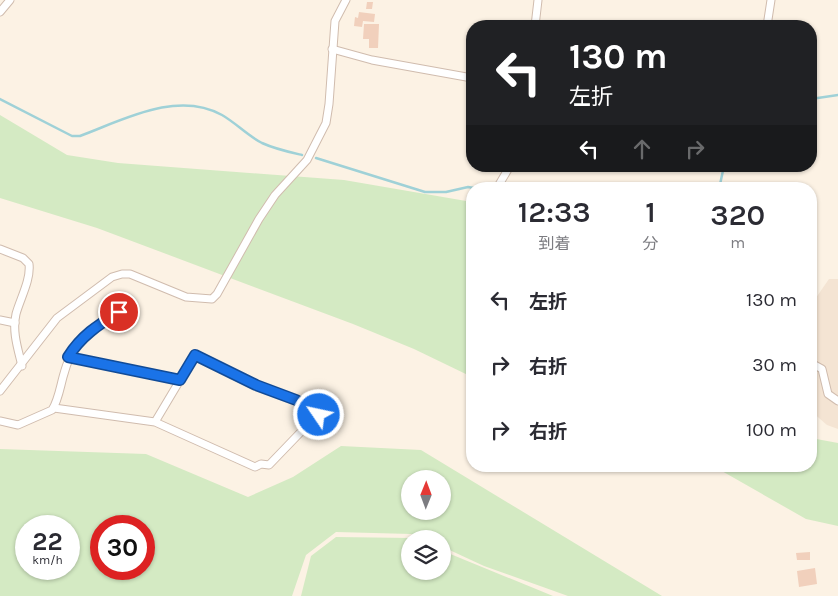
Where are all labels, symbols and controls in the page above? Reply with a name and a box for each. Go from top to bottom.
text: 130 m [569,36,667,77]
icon: left [486,40,551,105]
text: 左折 [569,84,613,110]
icon: left [575,135,603,163]
icon: ahead [628,135,656,163]
icon: right [681,135,709,163]
text: 12:33 [518,194,591,230]
text: 1 [645,194,656,230]
text: 320 [710,197,765,233]
text: m [730,233,745,252]
text: 到着 [538,234,570,253]
text: 分 [642,234,659,253]
icon: left [486,286,514,314]
text: 130 m [746,289,797,311]
pin [98,291,140,333]
text: 左折 [529,291,567,313]
icon: arrive [105,298,133,326]
icon: right [486,351,514,379]
text: 30 m [752,354,797,376]
text: 右折 [529,356,567,378]
position arrow [292,388,344,440]
icon: right [486,416,514,444]
text: 100 m [746,419,797,441]
text: 右折 [529,421,567,443]
north arrow [401,470,451,520]
map controls [401,470,451,580]
speed limit sign: 30 [90,515,155,580]
text: 22 [32,527,63,556]
button: layers [401,530,451,580]
text: km/h [32,553,63,567]

